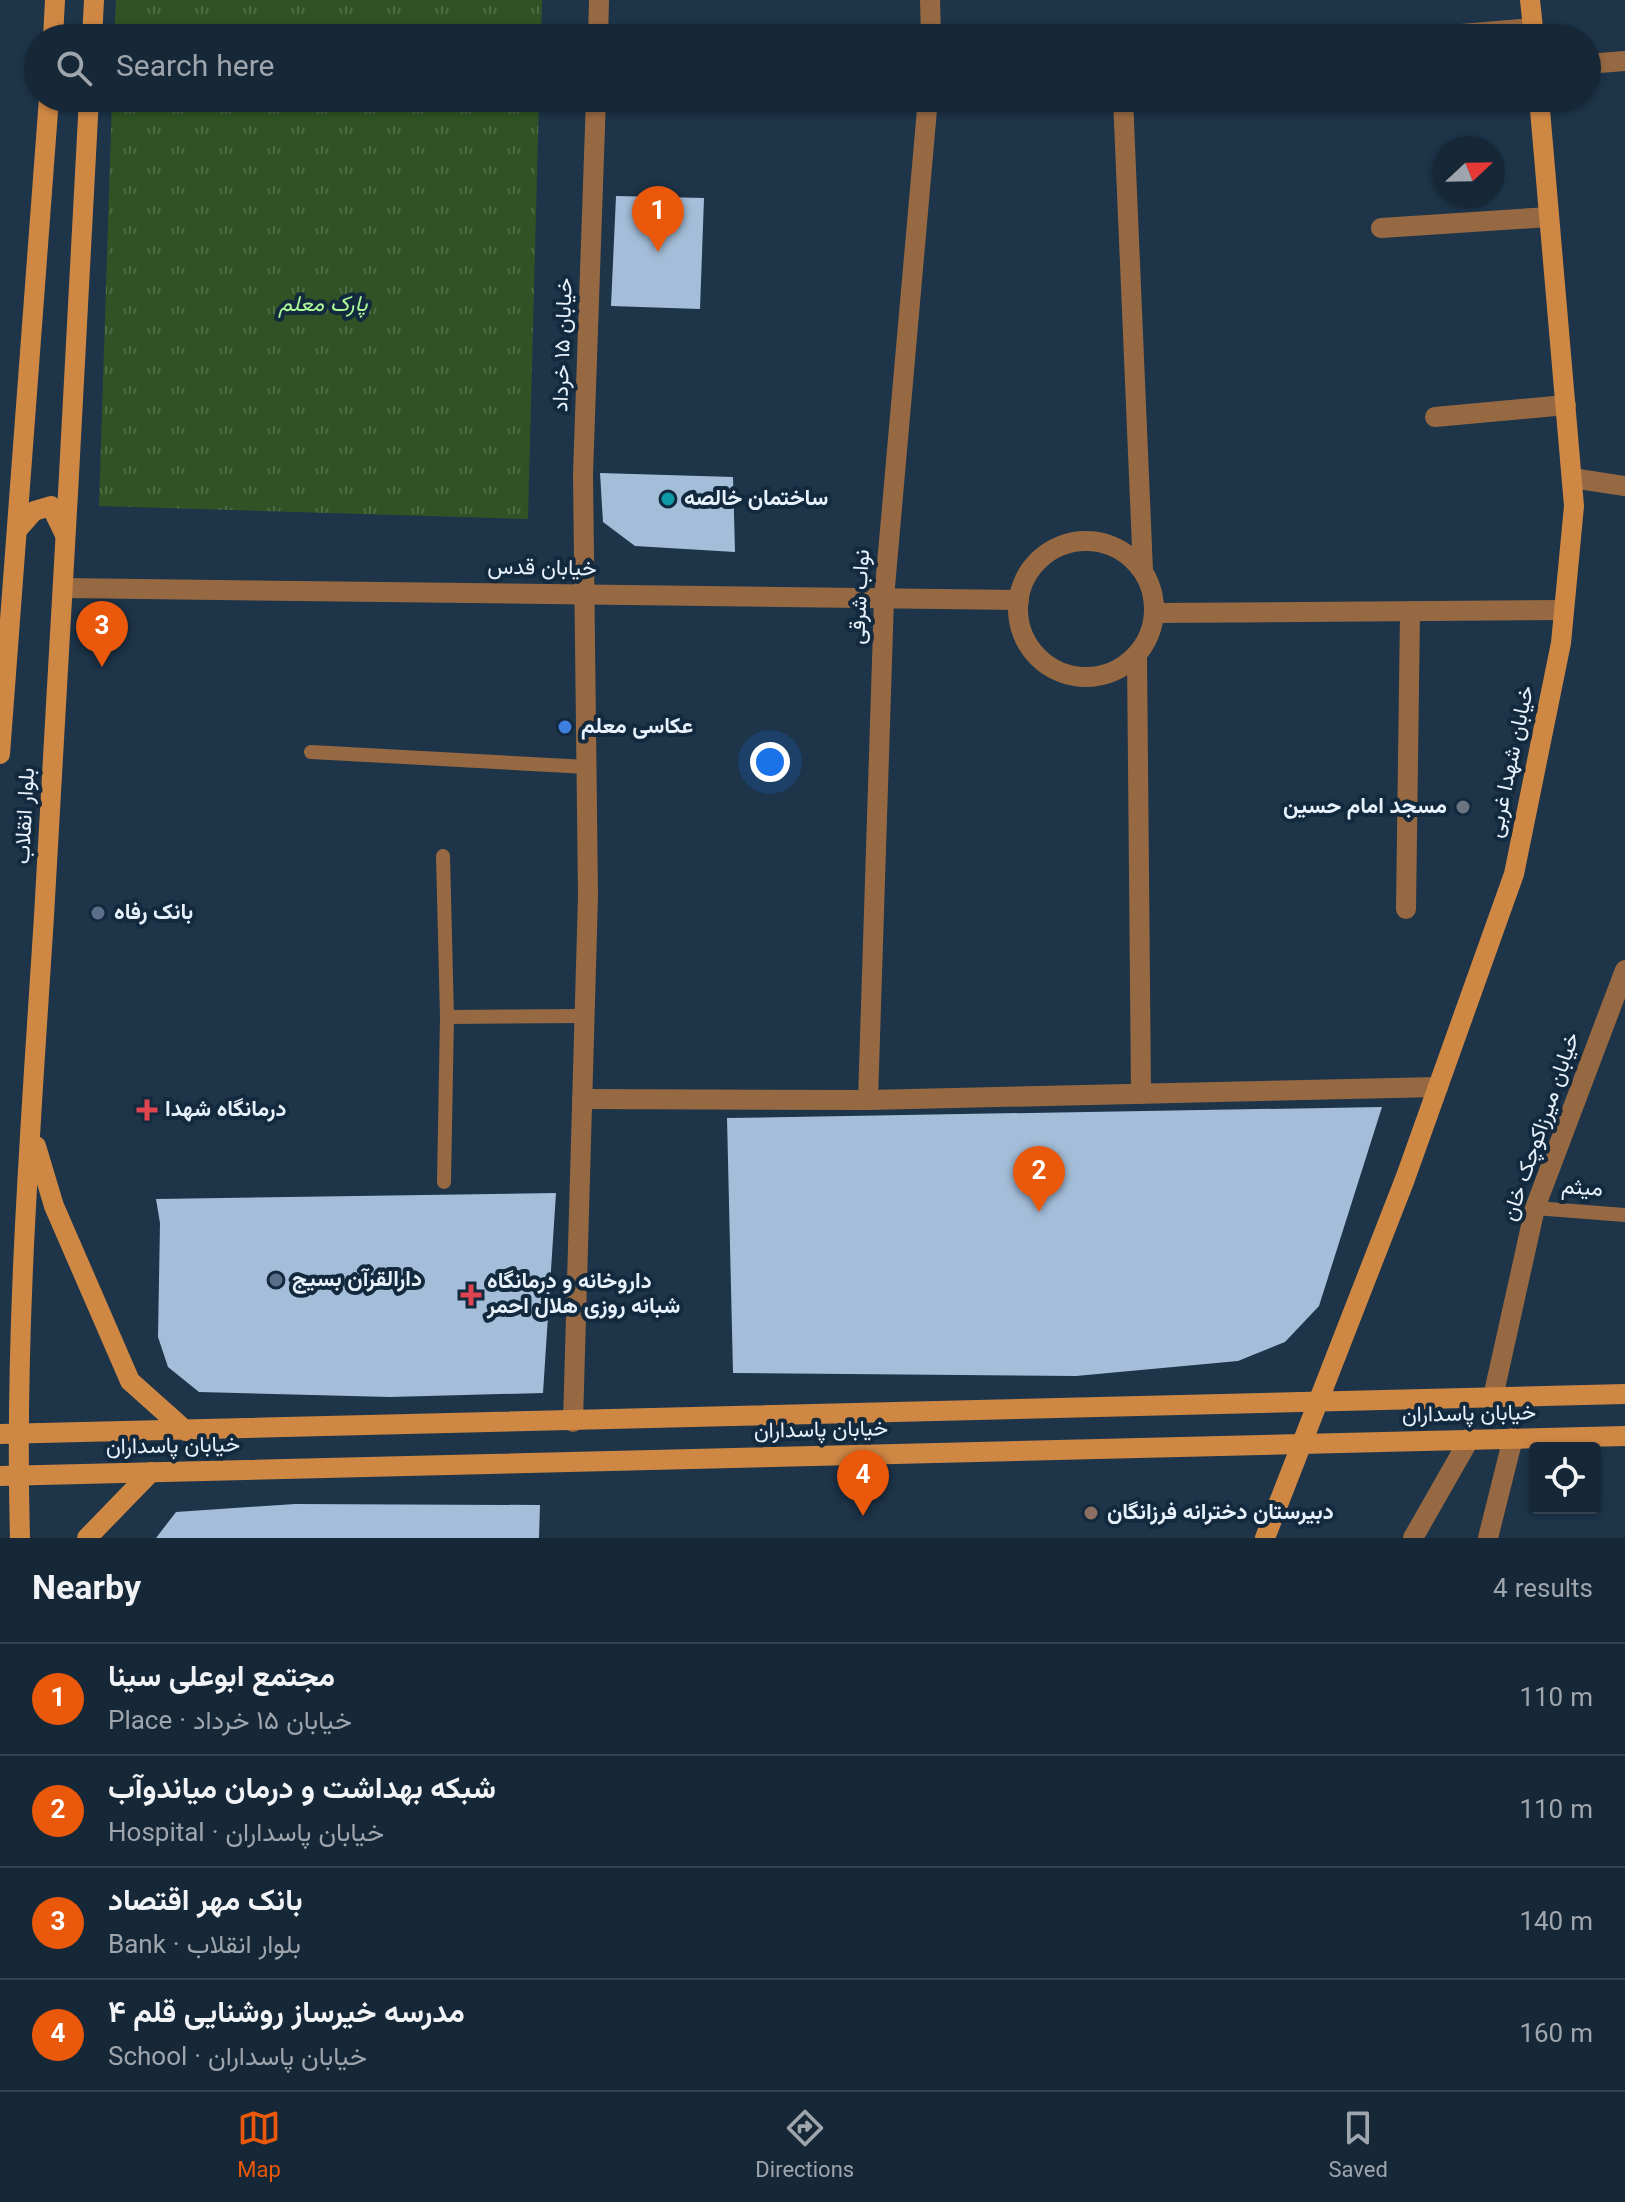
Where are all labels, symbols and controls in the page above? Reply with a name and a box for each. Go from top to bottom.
search box [24,24,1601,112]
text: Search here [116,45,274,92]
icon: search [52,46,96,90]
north arrow [1433,136,1505,208]
pin: 1 [632,186,684,252]
street label: خیابان ۱۵ خرداد [544,277,584,413]
park label: پارک معلم [278,288,368,323]
place label: ساختمان خالصه [684,482,828,517]
marker: ساختمان خالصه [659,490,677,508]
street label: نواب شرقی [841,549,881,645]
street label: خیابان قدس [487,551,597,587]
pin: 3 [76,601,128,667]
street label: خیابان شهدا غربی [1479,683,1545,841]
place label: عکاسی معلم [581,710,693,745]
marker: عکاسی معلم [556,718,574,736]
your location [750,742,790,782]
street label: بلوار انقلاب [6,767,46,865]
place label: مسجد امام حسین [1283,790,1447,825]
marker: مسجد امام حسین [1454,798,1472,816]
place label: بانک رفاه [114,896,193,931]
marker: بانک رفاه [89,904,107,922]
street label: خیابان میرزاکوچک خان [1493,1028,1591,1226]
place label: درمانگاه شهدا [165,1093,286,1128]
marker: درمانگاه شهدا [136,1099,158,1121]
pin: 2 [1013,1146,1065,1212]
street label: میثم [1560,1170,1604,1208]
place label: دارالقرآن بسیج [292,1263,422,1298]
place label: داروخانه و درمانگاه شبانه روزی هلال احمر [486,1265,680,1325]
marker: دارالقرآن بسیج [267,1271,285,1289]
marker: داروخانه و درمانگاه شبانه روزی هلال احمر [462,1286,480,1304]
street label: خیابان پاسداران [1402,1396,1536,1434]
street label: خیابان پاسداران [754,1412,888,1450]
street label: خیابان پاسداران [106,1428,240,1466]
map controls [1529,1442,1601,1514]
button: locate [1529,1442,1601,1514]
pin: 4 [837,1450,889,1516]
place label: دبیرستان دخترانه فرزانگان [1107,1496,1334,1531]
marker: دبیرستان دخترانه فرزانگان [1082,1504,1100,1522]
text: Nearby [32,1564,141,1617]
text: 4 results [1493,1570,1593,1611]
text: مجتمع ابوعلی سینا [108,1655,335,1702]
text: 1 [51,1679,65,1720]
text: 110 m [1519,1679,1593,1720]
text: Place · خیابان ۱۵ خرداد [108,1702,352,1743]
text: شبکه بهداشت و درمان میاندوآب [108,1767,496,1814]
text: 2 [51,1791,65,1832]
text: 110 m [1519,1791,1593,1832]
text: Hospital · خیابان پاسداران [108,1814,384,1855]
text: بانک مهر اقتصاد [108,1879,303,1926]
text: 3 [51,1903,65,1944]
text: 140 m [1519,1903,1593,1944]
text: Bank · بلوار انقلاب [108,1926,301,1967]
text: مدرسه خیرساز روشنایی قلم ۴ [108,1991,465,2038]
text: 4 [51,2015,65,2056]
text: 160 m [1519,2015,1593,2056]
text: School · خیابان پاسداران [108,2038,367,2079]
tab: Map [237,2106,281,2189]
tab: Directions [755,2106,854,2189]
tab: Saved [1328,2106,1388,2189]

